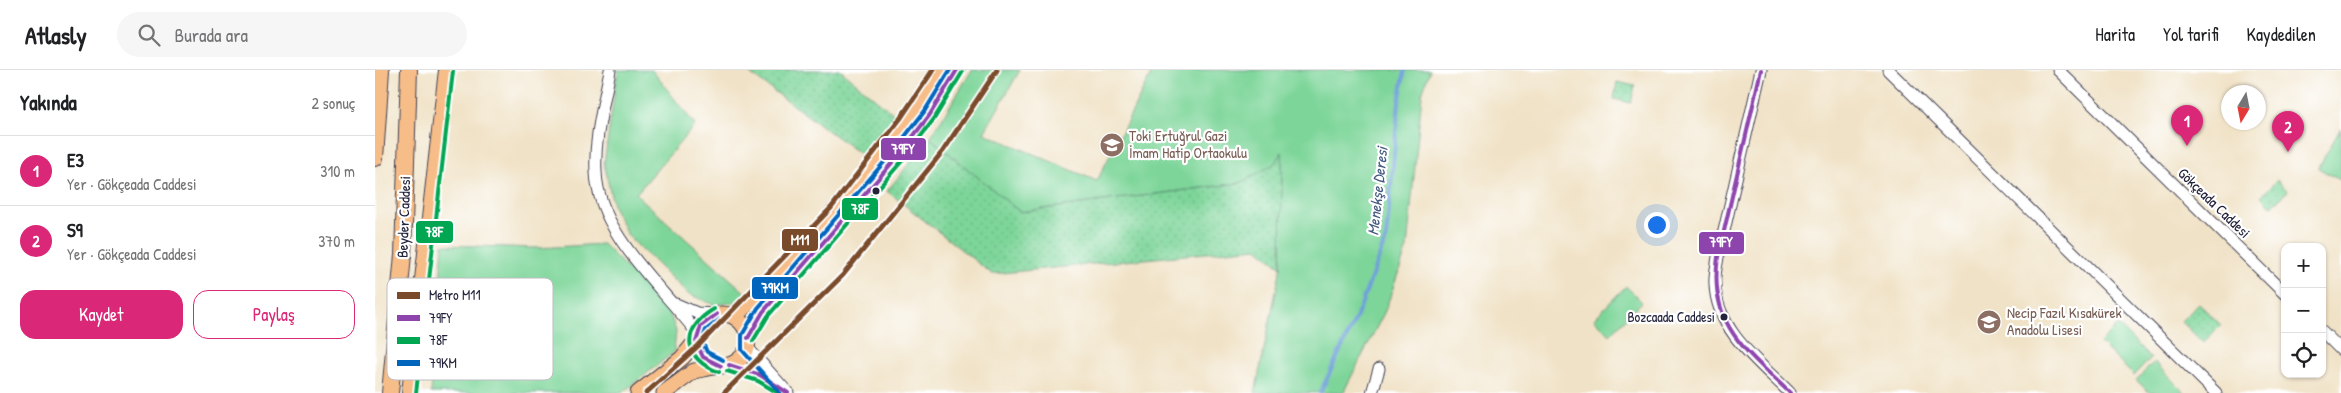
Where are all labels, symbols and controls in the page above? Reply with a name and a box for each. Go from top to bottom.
search box [117,12,467,57]
text: Atlasly [25,19,87,51]
icon: search [135,21,163,49]
text: Burada ara [175,22,248,48]
text: Harita [2095,22,2135,47]
text: Yol tarifi [2163,22,2219,47]
text: Kaydedilen [2247,22,2316,47]
north arrow [2221,85,2266,130]
text: Yakında [20,88,77,117]
text: 2 sonuç [311,92,355,114]
pin: 1 [2171,105,2203,146]
pin: 2 [2272,111,2304,152]
place label: Toki Ertuğrul Gazi İmam Hatip Ortaokulu [1129,125,1247,163]
school or university icon: Toki Ertuğrul Gazi İmam Hatip Ortaokulu [1099,132,1125,158]
line badge: 79FY [880,137,927,161]
text: 79FY [890,139,916,158]
water label: Menekşe Deresi [1361,144,1393,236]
text: E3 [67,147,84,173]
text: 1 [33,160,39,182]
text: 310 m [320,160,355,182]
street label: Gökçeada Caddesi [2174,163,2255,243]
text: Yer · Gökçeada Caddesi [67,173,197,195]
street label: Beyder Caddesi [392,176,415,258]
unlabelled marker [871,186,881,196]
line badge: 78F [841,197,879,221]
text: 78F [850,199,870,218]
your location [1644,212,1670,238]
text: S9 [67,217,83,243]
line badge: 78F [415,220,454,244]
text: 78F [424,222,444,241]
line badge: M11 [781,228,819,252]
text: 2 [32,230,40,252]
text: 370 m [318,230,355,252]
text: M11 [791,230,809,249]
line badge: 79FY [1698,231,1745,255]
text: 79FY [1708,232,1734,251]
text: Yer · Gökçeada Caddesi [67,243,197,265]
map controls [2281,243,2326,378]
button: + [2281,243,2326,288]
line badge: 79KM [751,276,799,300]
legend [387,278,553,380]
text: 79KM [760,278,789,297]
text: Metro M11 [429,285,480,304]
button: − [2281,288,2326,333]
button: Kaydet [20,290,183,339]
button: Paylaş [193,290,355,339]
place label: Necip Fazıl Kısakürek Anadolu Lisesi [2007,302,2122,340]
place label: Bozcaada Caddesi [1628,307,1715,326]
text: 79FY [429,308,453,327]
school or university icon: Necip Fazıl Kısakürek Anadolu Lisesi [1976,309,2002,335]
marker: Bozcaada Caddesi [1719,312,1729,322]
text: 78F [429,330,448,349]
button: locate [2281,333,2326,378]
text: 79KM [429,353,457,372]

